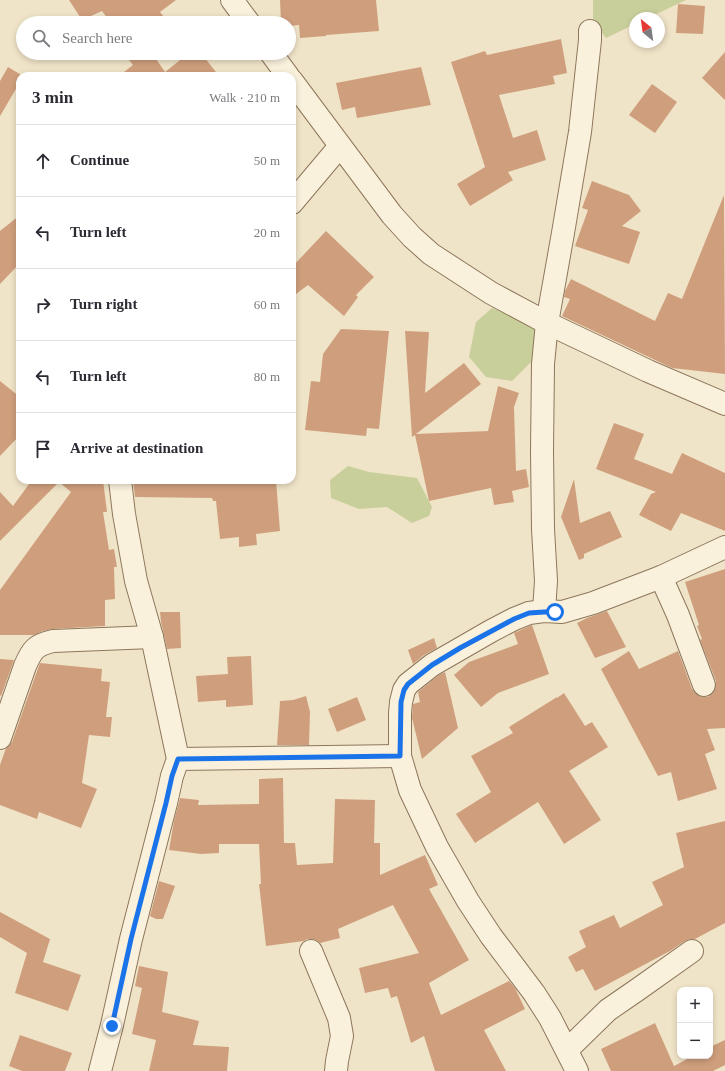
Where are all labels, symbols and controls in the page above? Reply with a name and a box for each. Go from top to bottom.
north arrow [629,12,665,48]
search box [16,16,296,60]
icon: search [30,27,52,49]
text: Search here [62,30,132,46]
text: 3 min [32,88,73,107]
text: Walk · 210 m [209,90,280,105]
icon: ahead [32,150,54,172]
text: Continue [70,152,129,168]
text: 50 m [254,153,280,168]
icon: left [32,222,54,244]
text: Turn left [70,224,127,240]
text: 20 m [254,225,280,240]
icon: right [32,294,54,316]
text: Turn right [70,296,137,312]
text: 60 m [254,297,280,312]
icon: left [32,366,54,388]
text: Turn left [70,368,127,384]
text: 80 m [254,369,280,384]
icon: arrive [32,438,54,460]
text: Arrive at destination [70,440,203,456]
route start [546,603,564,621]
map controls [677,987,713,1059]
button: + [677,987,713,1023]
route end [103,1017,121,1035]
button: − [677,1023,713,1059]

